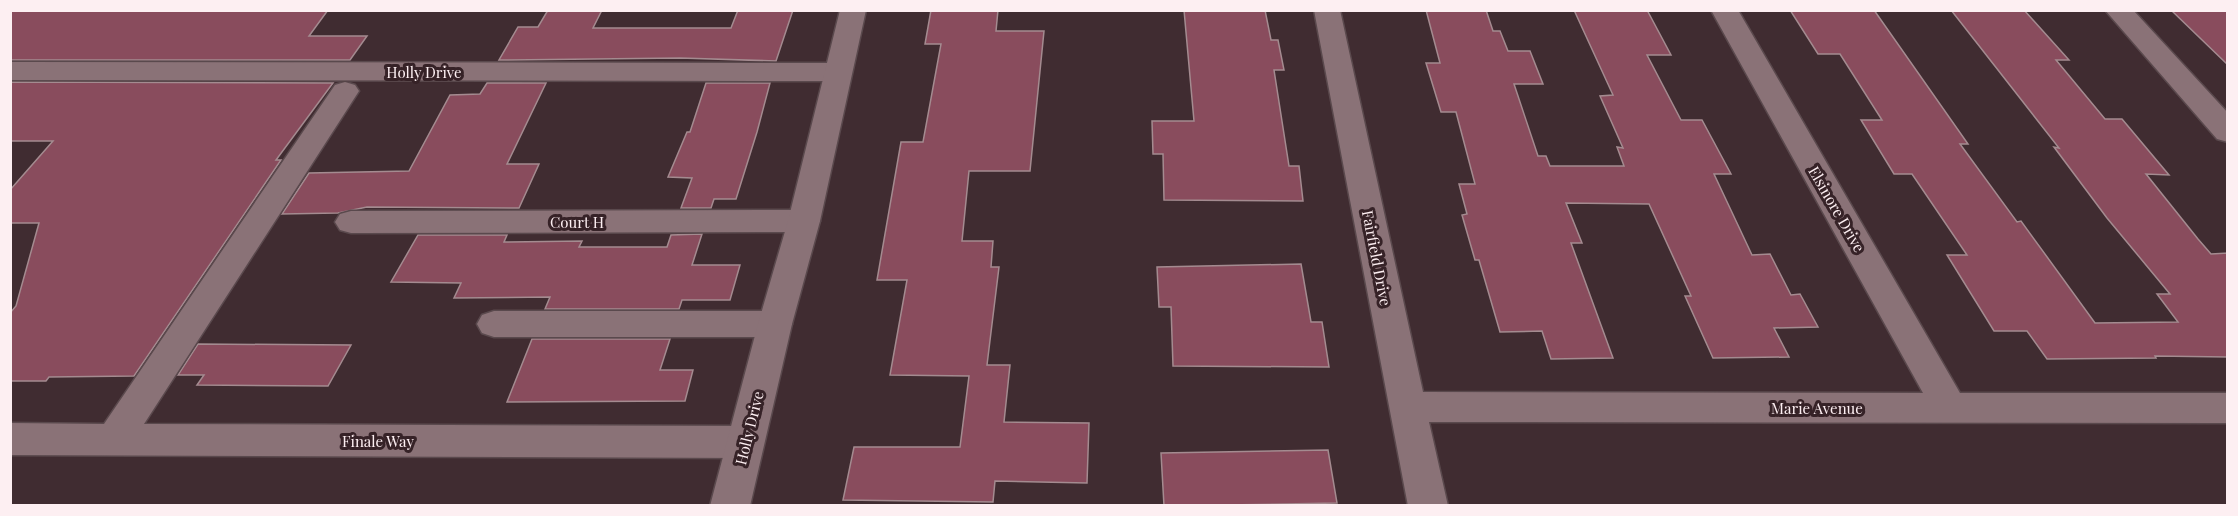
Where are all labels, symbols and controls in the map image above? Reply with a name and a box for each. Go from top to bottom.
street label: Holly Drive [386,62,462,82]
street label: Elsinore Drive [1804,162,1870,256]
street label: Fairfield Drive [1358,208,1396,308]
street label: Court H [550,212,604,232]
street label: Holly Drive [730,389,768,467]
street label: Marie Avenue [1771,398,1863,418]
street label: Finale Way [342,431,414,451]

